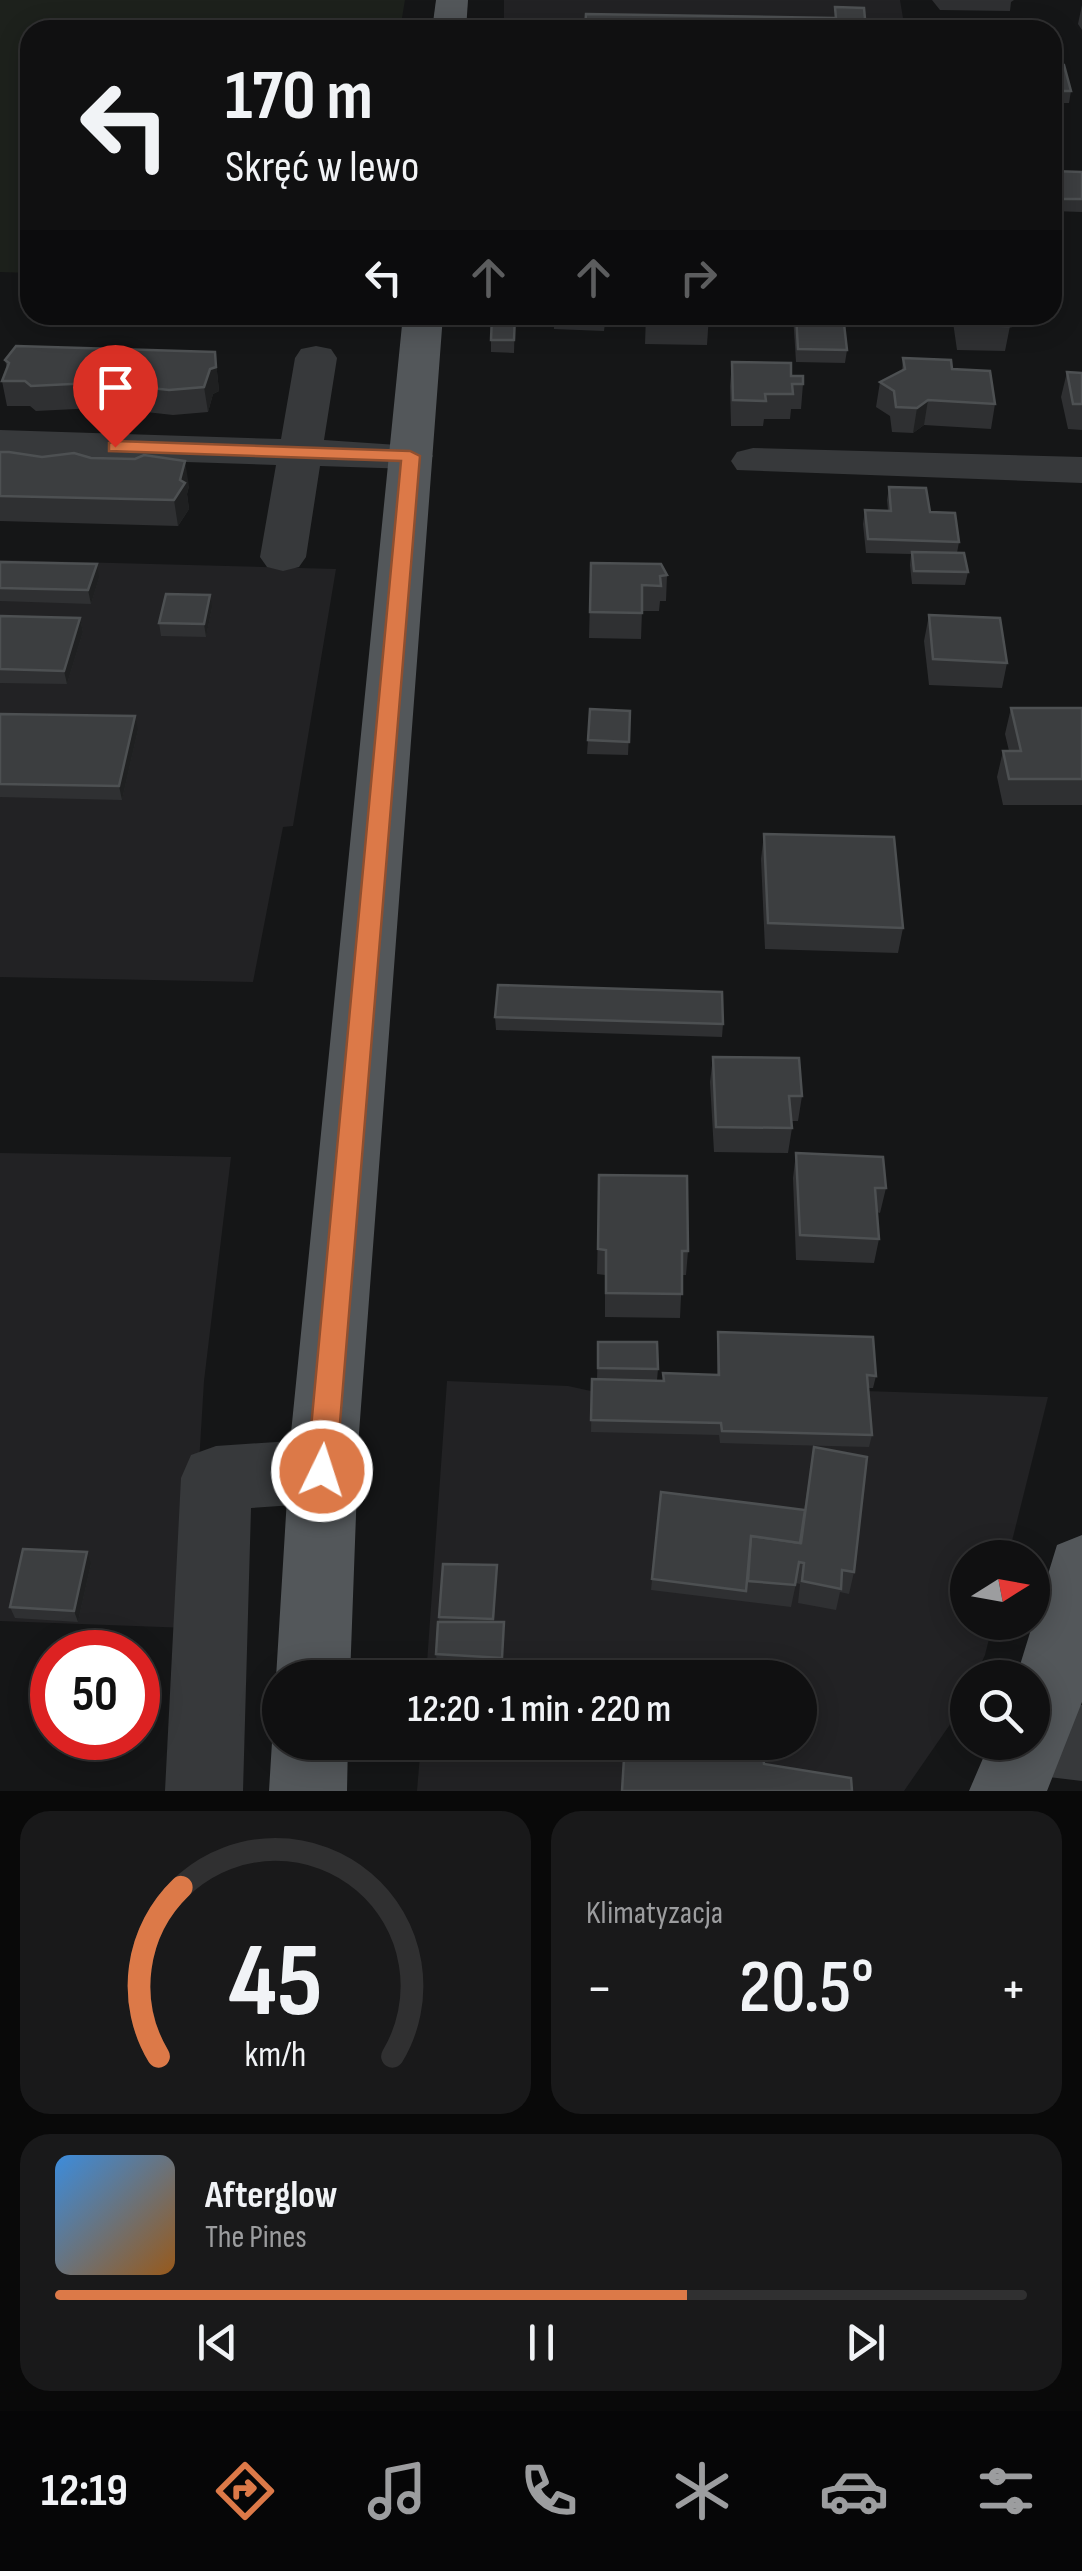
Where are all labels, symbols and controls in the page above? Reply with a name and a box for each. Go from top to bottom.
text: 170 m [225,55,373,139]
icon: left [60,60,190,190]
text: Skręć w lewo [225,140,419,195]
icon: left [356,250,411,305]
icon: ahead [461,250,516,305]
icon: ahead [566,250,621,305]
icon: right [671,250,726,305]
pin [73,345,158,448]
icon: arrive [88,360,143,415]
position arrow [270,1419,374,1523]
north arrow [950,1540,1050,1640]
map controls [950,1540,1050,1760]
speed limit sign: 50 [30,1630,160,1760]
button: search [950,1660,1050,1760]
text: 12:20 · 1 min · 220 m [408,1687,671,1732]
text: Klimatyzacja [586,1894,723,1933]
text: 45 [228,1920,323,2045]
text: 20.5° [739,1943,874,2034]
text: − [586,1956,613,2023]
text: + [1000,1956,1027,2023]
text: km/h [245,2034,306,2077]
text: Afterglow [205,2173,338,2218]
text: The Pines [205,2218,307,2257]
icon: previous [190,2315,245,2370]
icon: pause [514,2315,569,2370]
icon: next [838,2315,893,2370]
icon: directions [210,2456,280,2526]
icon: music [362,2456,432,2526]
icon: phone [514,2456,584,2526]
icon: climate [667,2456,737,2526]
icon: car [819,2456,889,2526]
icon: filters [971,2456,1041,2526]
text: 12:19 [41,2464,128,2519]

